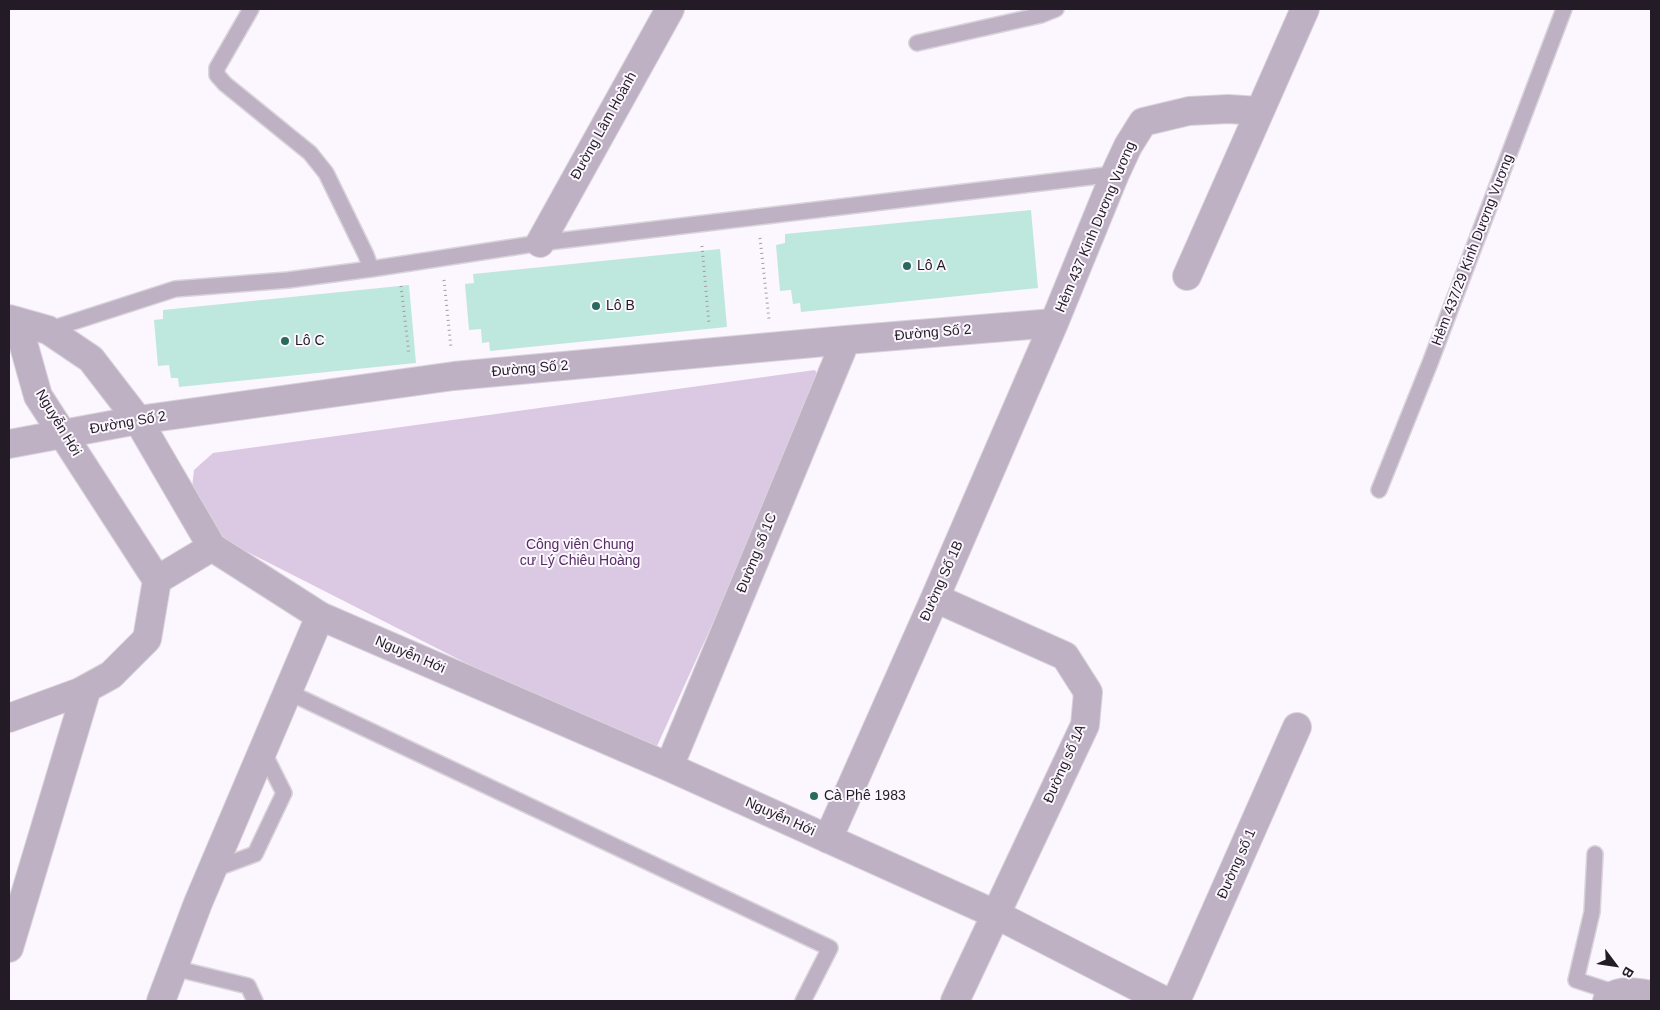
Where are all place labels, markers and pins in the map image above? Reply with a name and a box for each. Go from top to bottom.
place label: Lô A [917,258,946,274]
marker: Lô A [901,260,913,272]
place label: Lô B [606,298,635,314]
marker: Lô B [590,300,602,312]
place label: Lô C [295,333,325,349]
marker: Lô C [279,335,291,347]
place label: Cà Phê 1983 [824,788,906,804]
marker: Cà Phê 1983 [808,790,820,802]

